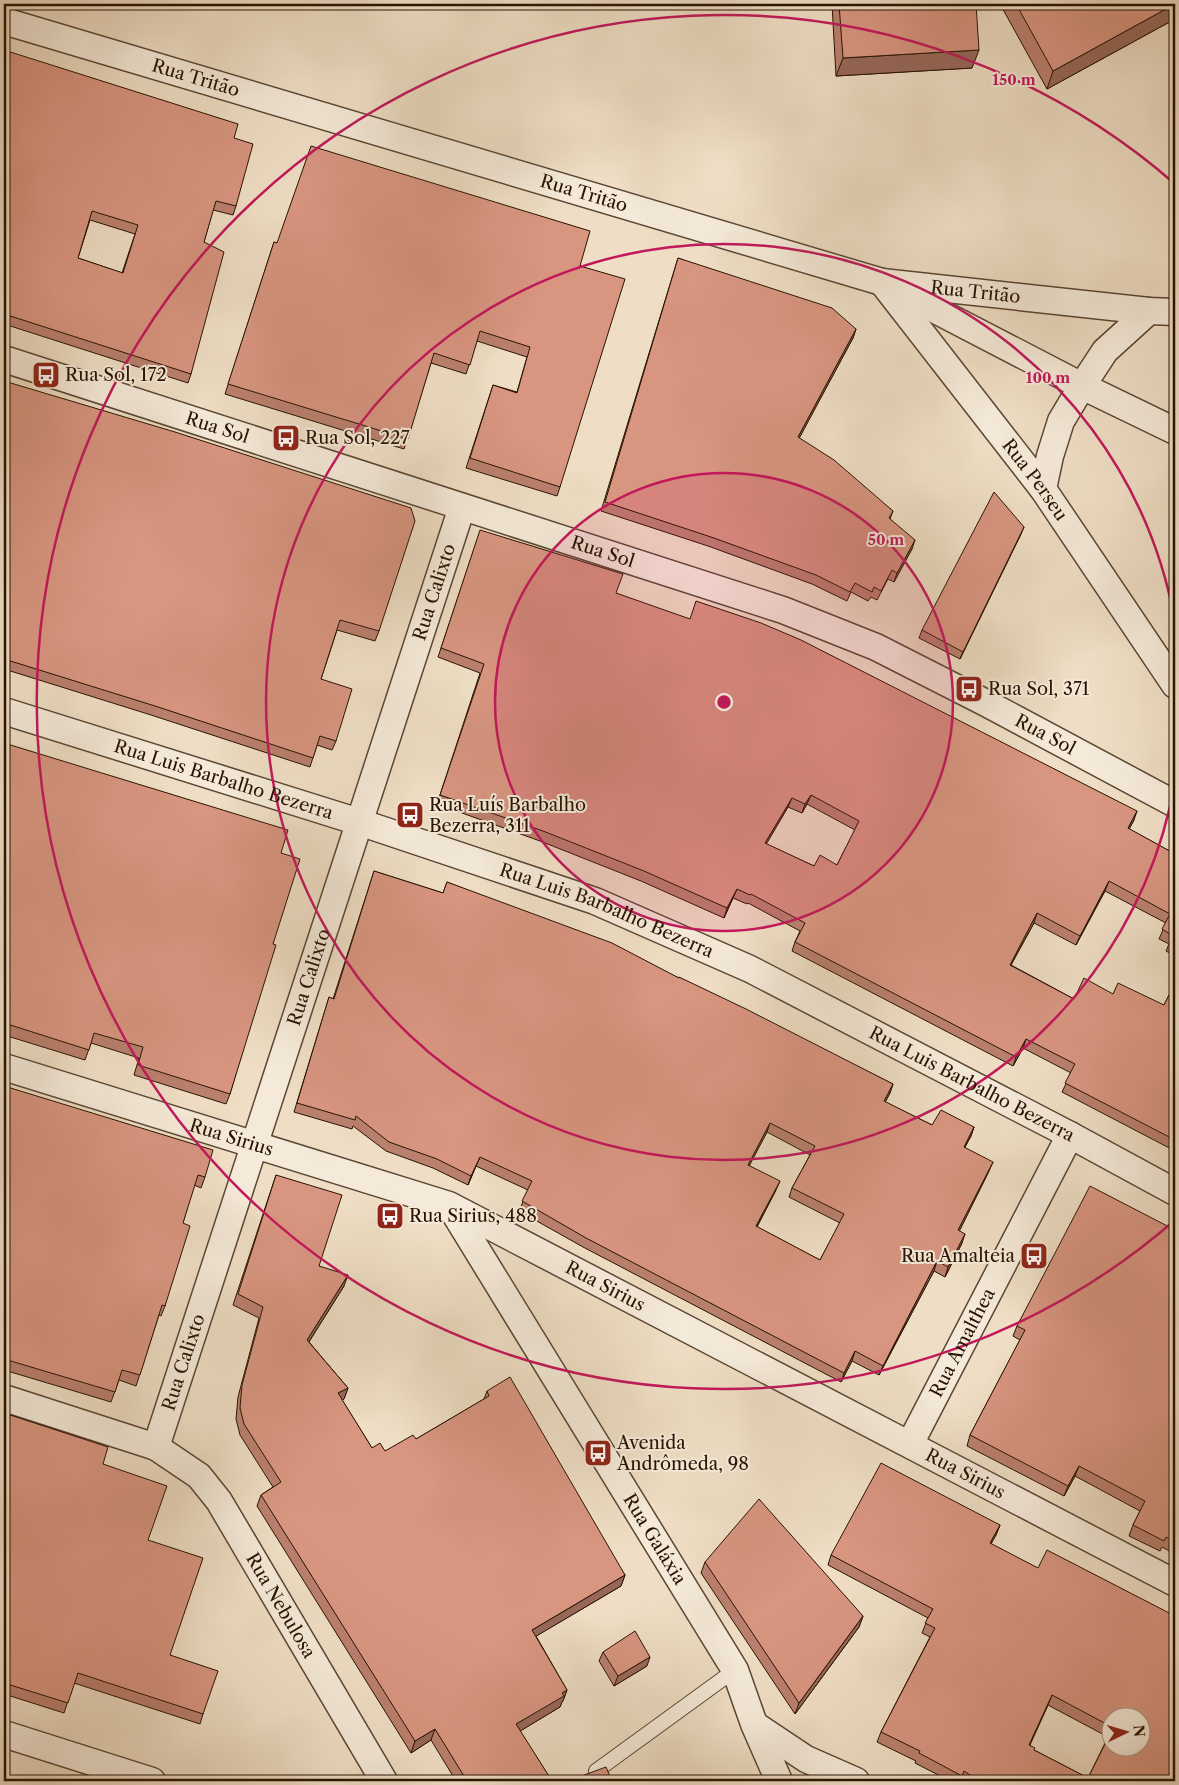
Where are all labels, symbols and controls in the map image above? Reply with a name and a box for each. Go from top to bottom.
street label: Rua Tritão [149,55,242,101]
text: 150 m [992,70,1036,89]
street label: Rua Tritão [538,170,630,217]
street label: Rua Tritão [929,276,1022,308]
bus stop icon: Rua Sol, 172 [31,360,61,390]
place label: Rua Sol, 172 [65,364,167,386]
text: 100 m [1026,368,1070,387]
street label: Rua Sol [183,407,252,448]
bus stop icon: Rua Sol, 227 [271,423,301,453]
place label: Rua Sol, 227 [305,427,410,449]
street label: Rua Perseu [997,435,1072,525]
text: 50 m [868,530,904,549]
street label: Rua Sol [568,531,637,572]
street label: Rua Calixto [408,541,460,643]
bus stop icon: Rua Sol, 371 [954,674,984,704]
place label: Rua Sol, 371 [988,678,1090,700]
centre of rings [715,693,733,711]
street label: Rua Sol [1011,709,1079,760]
street label: Rua Luis Barbalho Bezerra [111,735,336,824]
place label: Rua Luís Barbalho Bezerra, 311 [429,794,586,837]
bus stop icon: Rua Luís Barbalho Bezerra, 311 [395,800,425,830]
street label: Rua Luis Barbalho Bezerra [497,859,718,963]
street label: Rua Calixto [283,926,335,1028]
street label: Rua Luis Barbalho Bezerra [865,1022,1079,1147]
street label: Rua Sirius [187,1114,276,1161]
bus stop icon: Rua Sirius, 488 [375,1201,405,1231]
place label: Rua Sirius, 488 [409,1205,537,1227]
bus stop icon: Rua Amalteia [1019,1241,1049,1271]
place label: Rua Amalteia [901,1245,1016,1267]
street label: Rua Sirius [562,1257,649,1316]
street label: Rua Amalthea [925,1284,1000,1401]
street label: Rua Calixto [158,1311,210,1414]
place label: Avenida Andrômeda, 98 [616,1432,749,1475]
bus stop icon: Avenida Andrômeda, 98 [583,1438,613,1468]
street label: Rua Sirius [922,1444,1009,1504]
street label: Rua Galáxia [618,1490,691,1589]
street label: Rua Nebulosa [241,1549,320,1663]
north arrow [1102,1708,1152,1758]
text: N [1129,1724,1148,1738]

